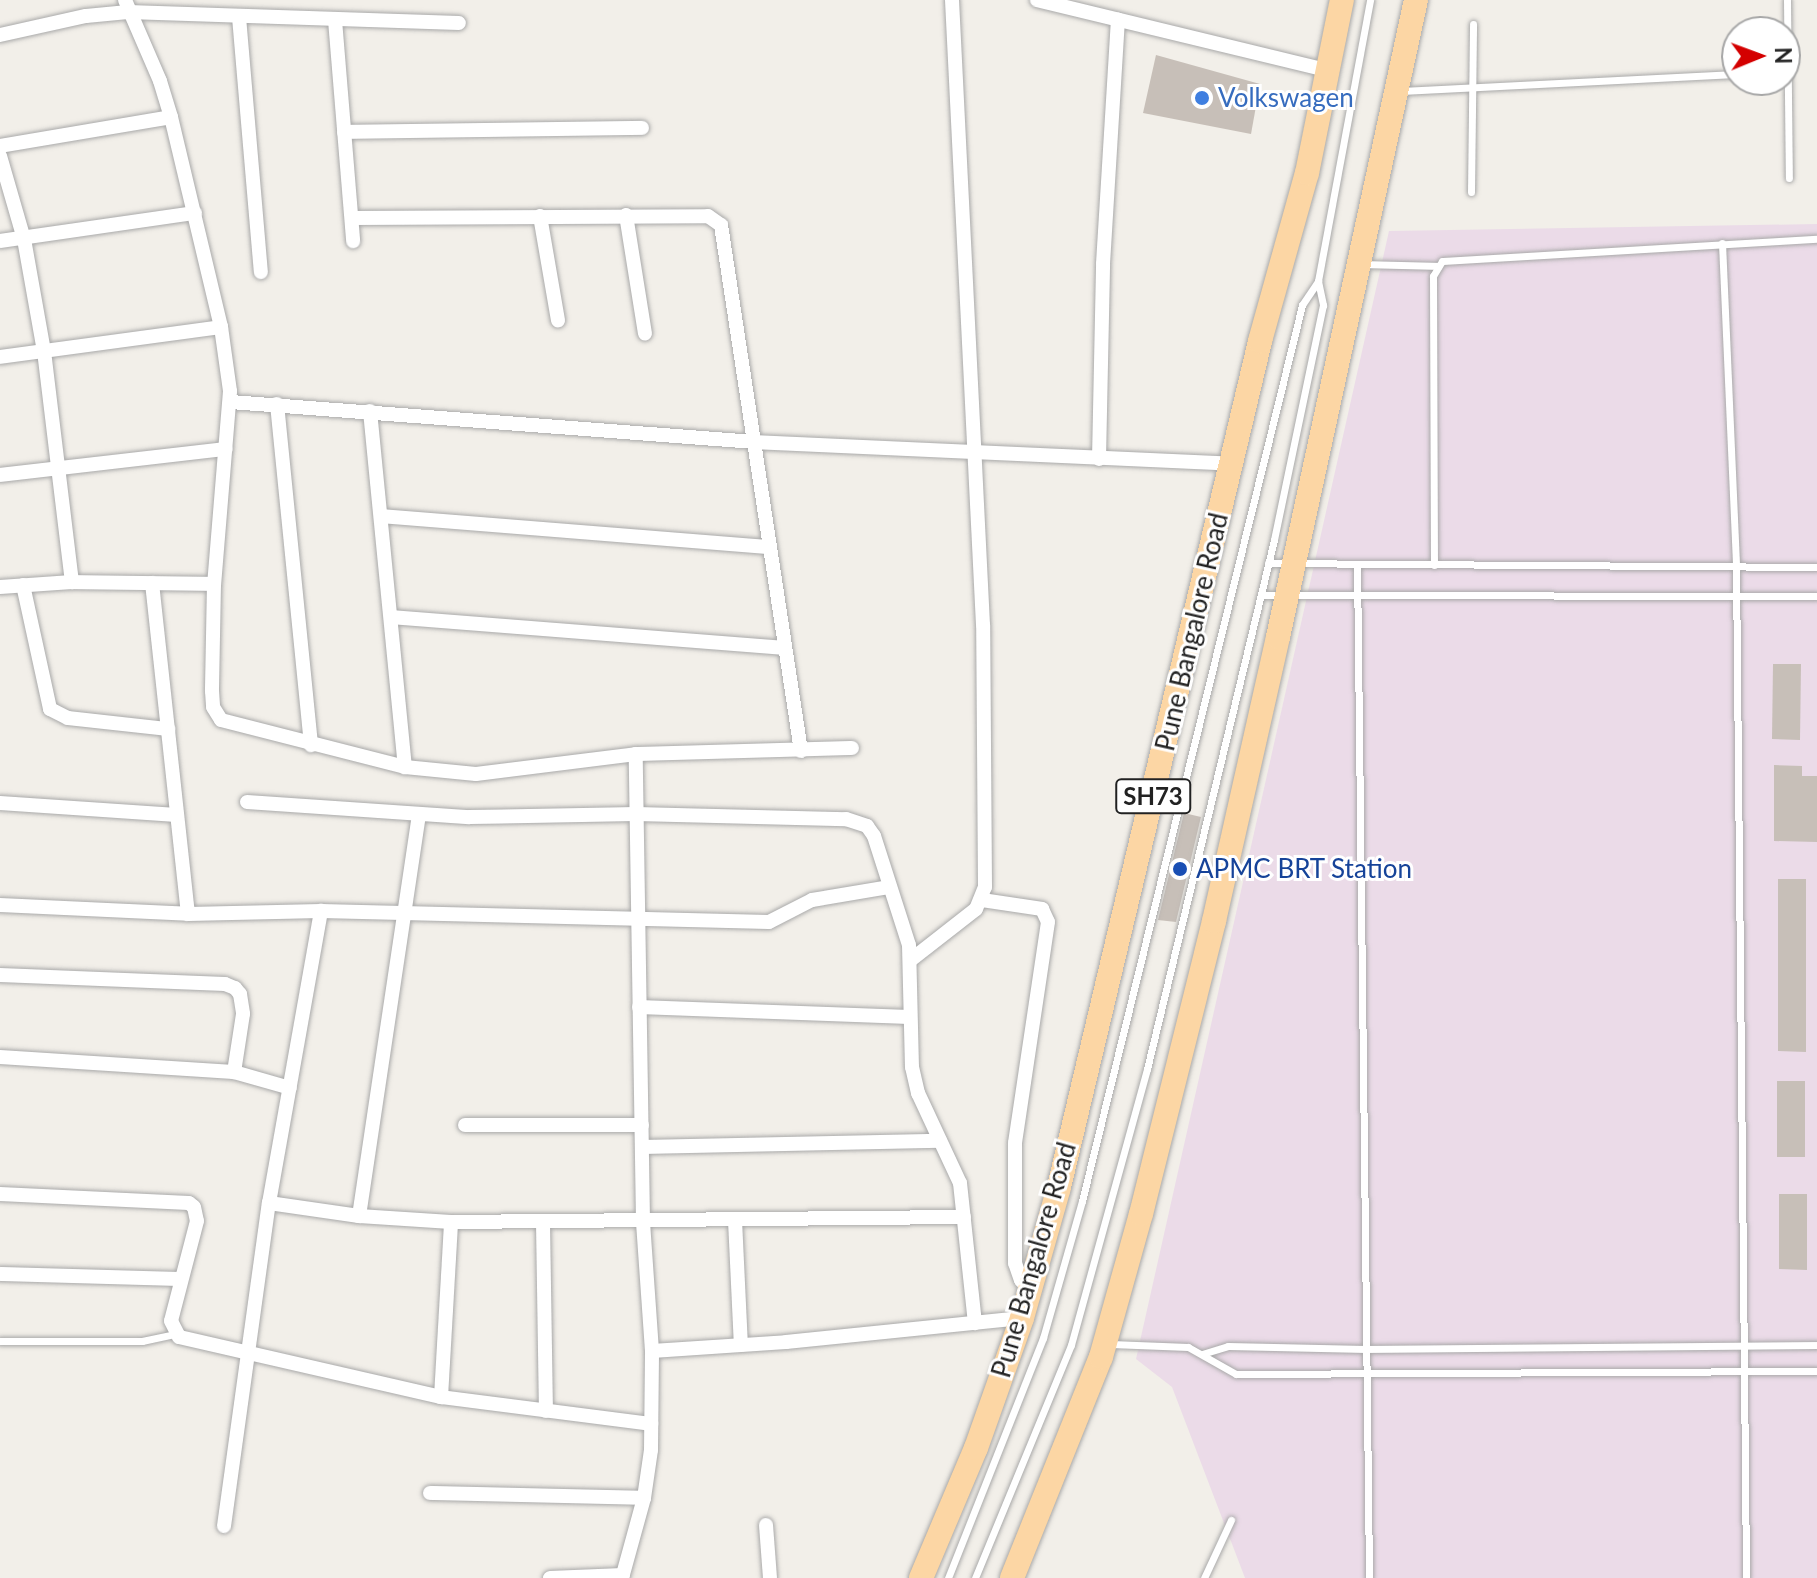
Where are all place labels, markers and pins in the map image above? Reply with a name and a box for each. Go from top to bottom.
place label: Volkswagen [1218,82,1354,114]
marker: Volkswagen [1193,89,1211,107]
place label: APMC BRT Station [1196,853,1413,885]
marker: APMC BRT Station [1171,860,1189,878]

